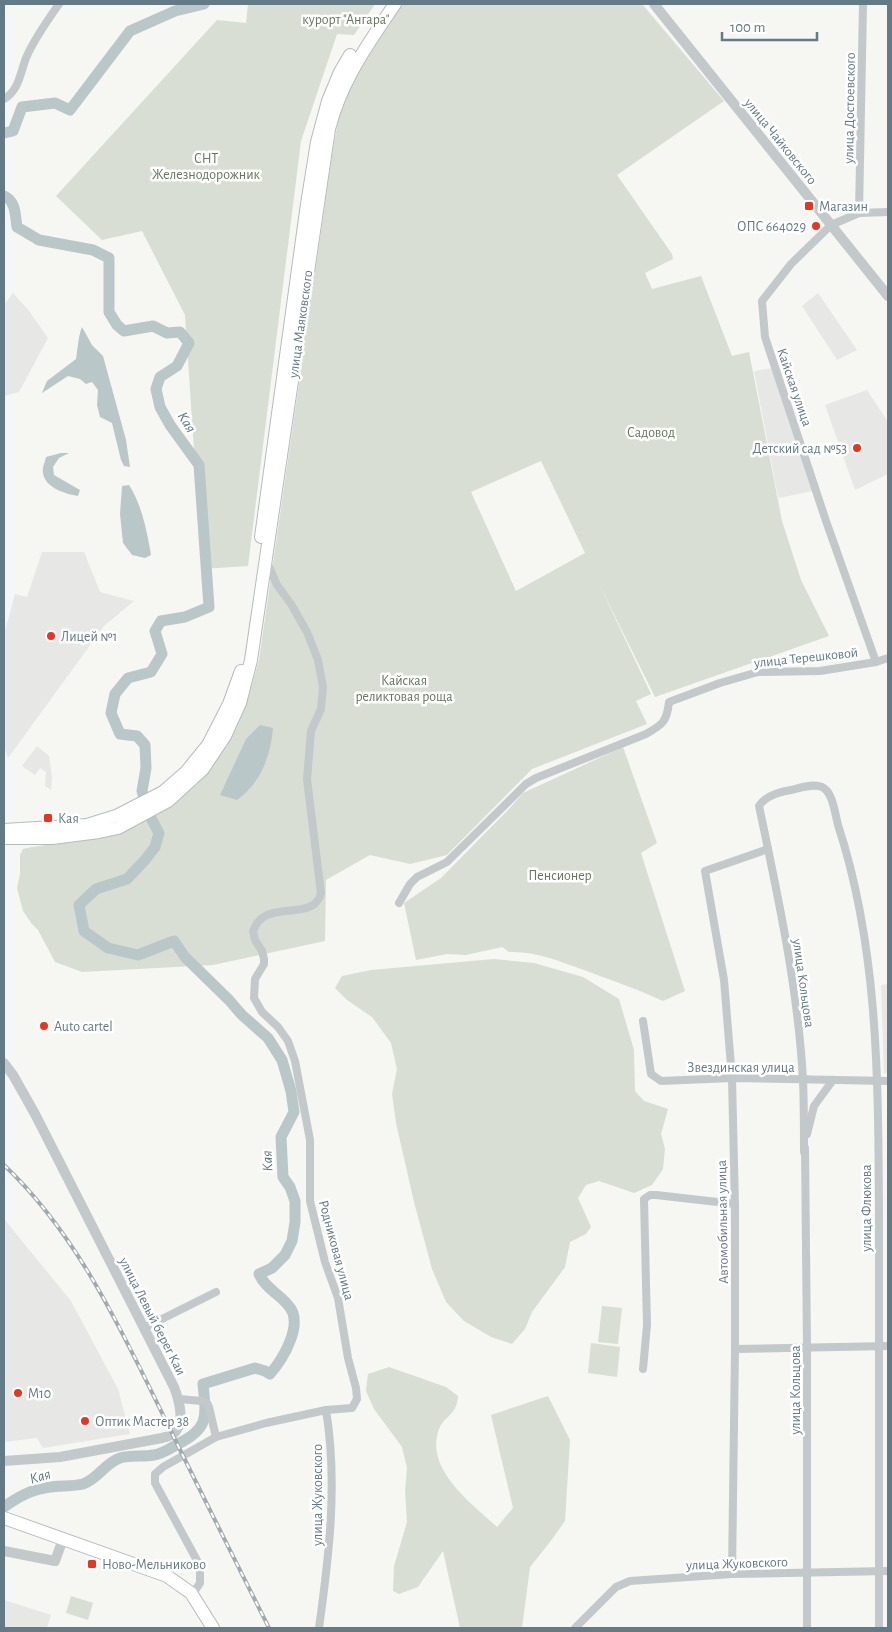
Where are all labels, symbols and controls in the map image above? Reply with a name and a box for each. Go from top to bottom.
scale bar [722,10,817,42]
park label: курорт "Ангара" [302,13,390,27]
text: 100 m [730,20,765,35]
street label: улица Достоевского [842,52,858,165]
street label: улица Чайковского [741,95,819,187]
park label: СНТ Железнодорожник [152,152,260,182]
marker: Магазин [803,200,815,212]
place label: Магазин [819,200,868,214]
place label: ОПС 664029 [737,220,806,234]
marker: ОПС 664029 [810,220,822,232]
street label: улица Маяковского [286,269,316,380]
street label: Кайская улица [774,346,814,429]
water label: Кая [175,409,198,435]
park label: Садовод [627,426,675,440]
place label: Детский сад №53 [752,442,847,456]
marker: Детский сад №53 [851,442,863,454]
marker: Лицей №1 [45,630,57,642]
place label: Лицей №1 [61,630,117,644]
street label: улица Терешковой [752,646,859,671]
park label: Кайская реликтовая роща [355,674,453,704]
marker: Кая [42,812,54,824]
place label: Кая [58,812,79,826]
park label: Пенсионер [528,869,592,883]
street label: улица Кольцова [790,937,816,1029]
marker: Auto cartel [38,1020,50,1032]
place label: Auto cartel [54,1020,113,1034]
street label: Звездинская улица [687,1061,795,1075]
water label: Кая [259,1150,276,1172]
street label: Автомобильная улица [715,1159,731,1284]
street label: улица Флюкова [860,1164,874,1253]
street label: Родниковая улица [316,1199,356,1302]
street label: улица Левый берег Каи [116,1254,188,1378]
street label: улица Кольцова [789,1345,803,1436]
marker: M10 [12,1387,24,1399]
place label: M10 [28,1387,51,1401]
marker: Оптик Мастер 38 [79,1415,91,1427]
place label: Оптик Мастер 38 [95,1415,189,1429]
street label: улица Жуковского [311,1444,325,1547]
water label: Кая [28,1466,52,1487]
street label: улица Жуковского [685,1555,788,1573]
marker: Ново-Мельниково [86,1558,98,1570]
place label: Ново-Мельниково [102,1558,206,1572]

